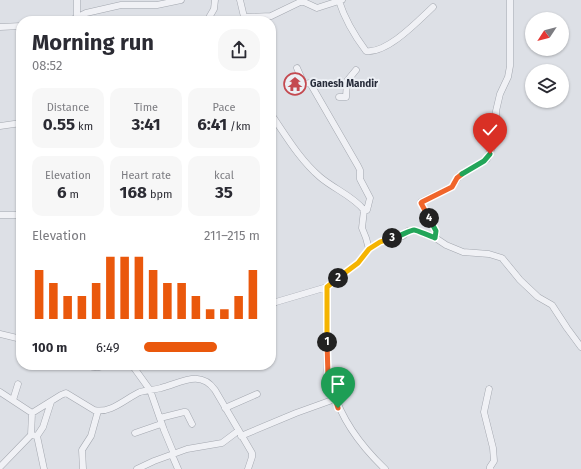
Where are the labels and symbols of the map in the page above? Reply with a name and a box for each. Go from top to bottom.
north arrow [525,12,569,56]
temple icon: Ganesh Mandir [282,71,308,97]
place label: Ganesh Mandir [310,78,379,90]
pin [473,113,507,154]
pin: 4 [419,208,439,228]
pin: 3 [382,228,402,248]
pin: 2 [328,268,348,288]
pin: 1 [317,332,337,352]
pin [321,367,355,408]

